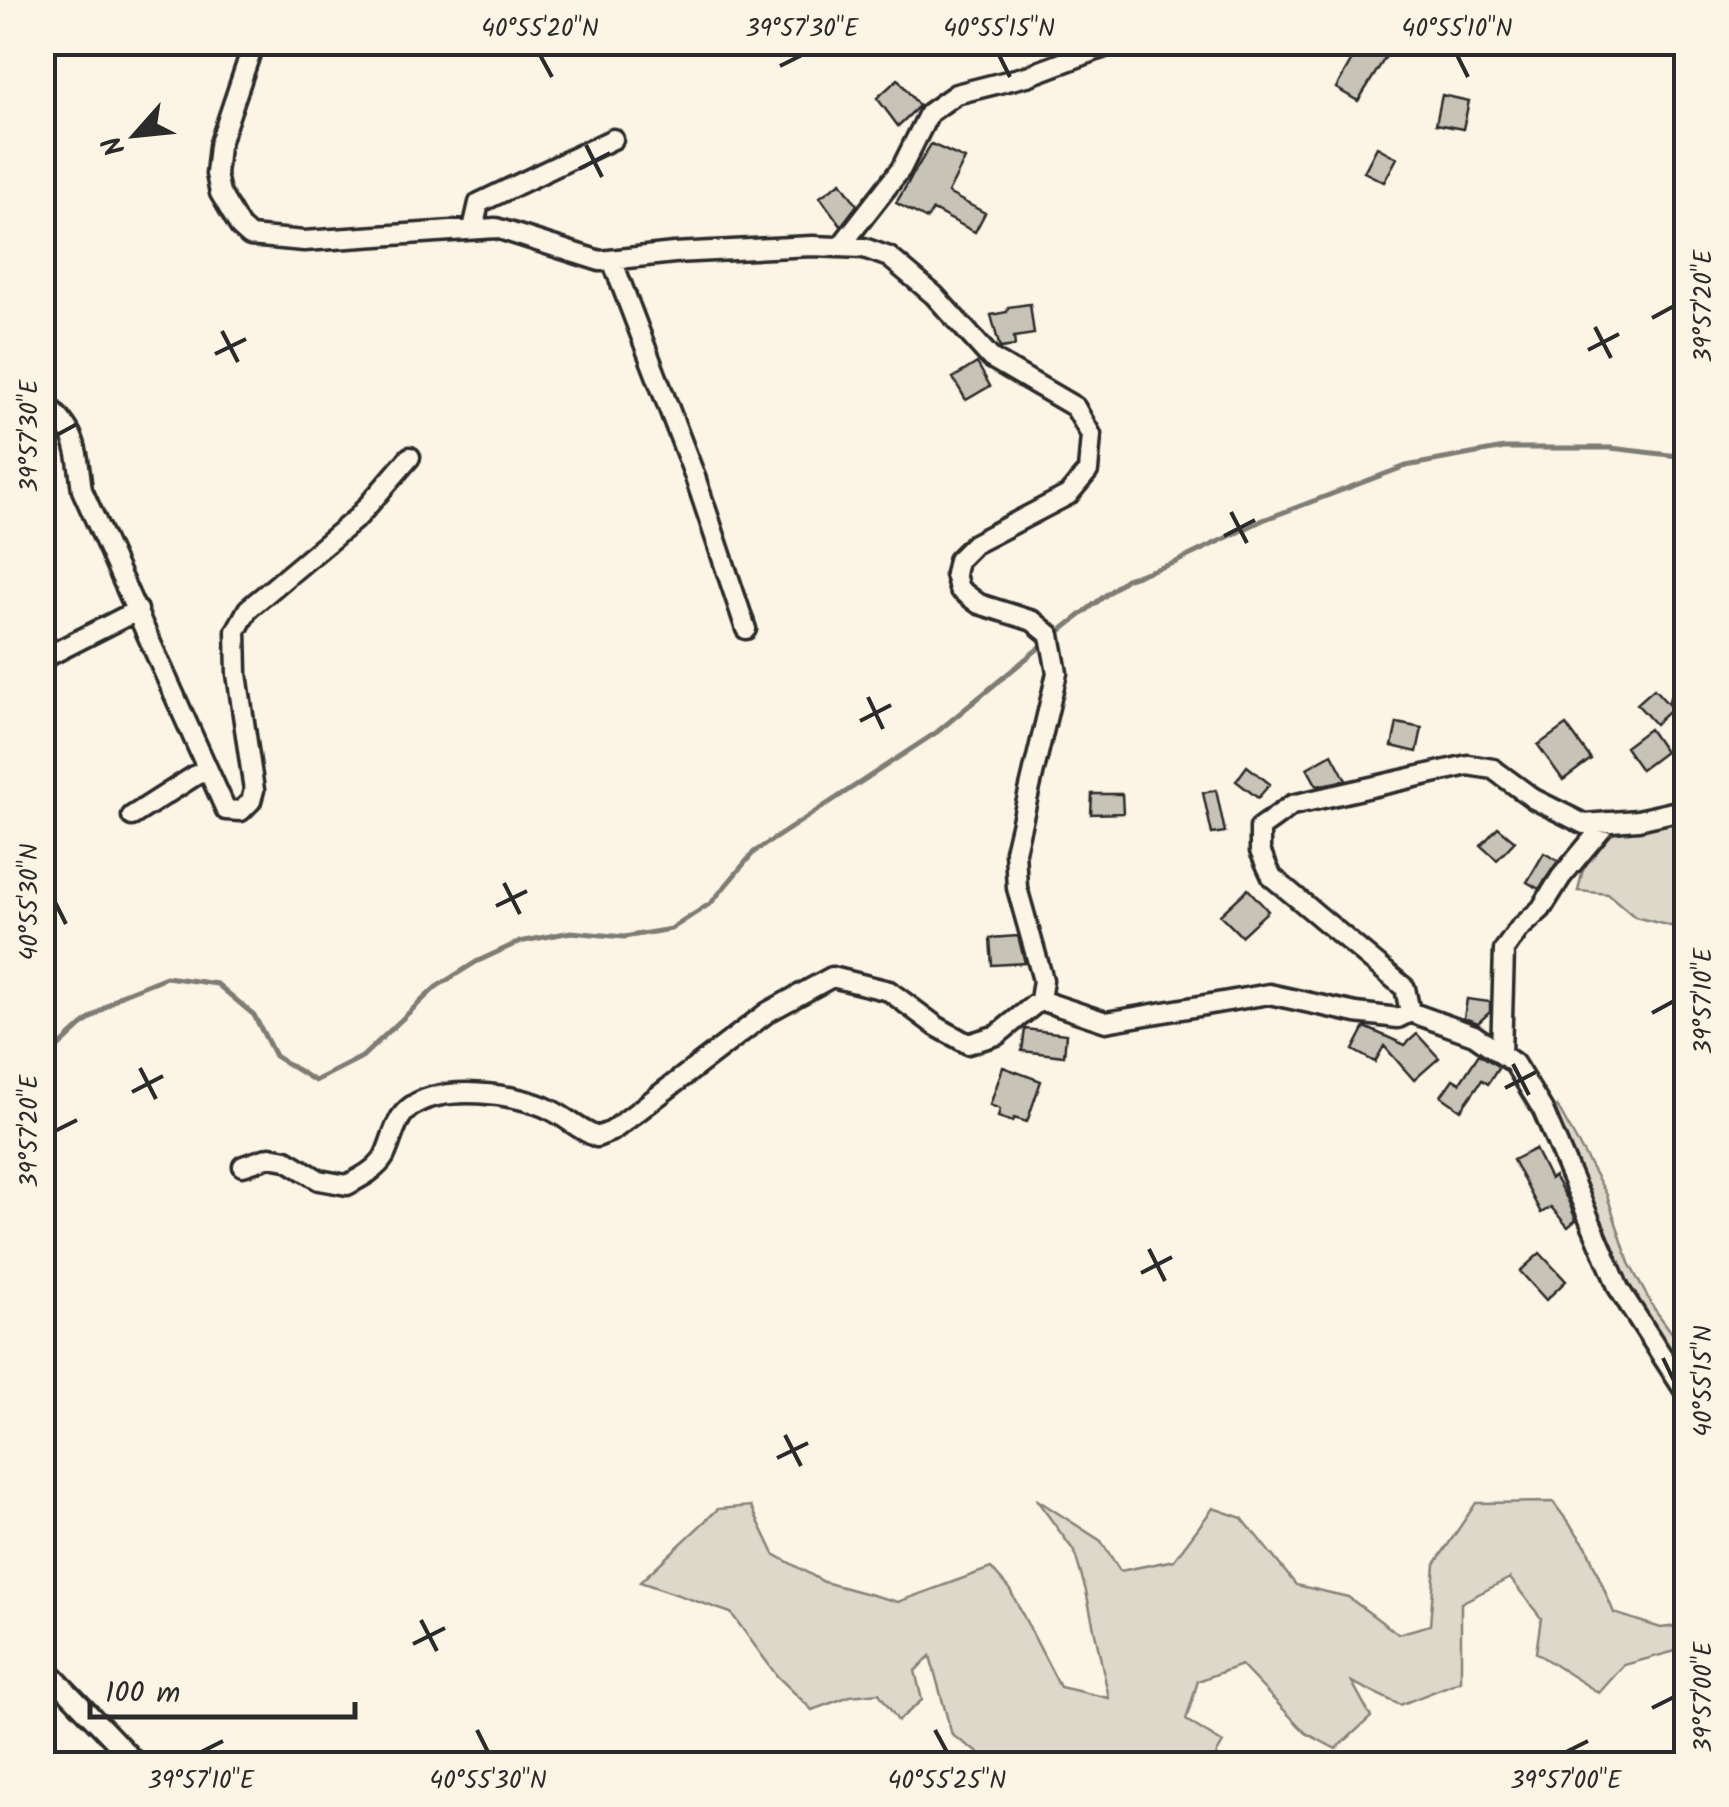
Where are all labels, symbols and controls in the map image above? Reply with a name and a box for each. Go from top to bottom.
text: 40°55'20"N [481,9,599,49]
text: 39°57'30"E [745,9,860,49]
text: 40°55'15"N [943,9,1055,49]
text: 40°55'10"N [1402,9,1512,49]
north arrow [85,85,185,185]
text: N [91,127,139,163]
text: 39°57'20"E [1684,248,1724,363]
text: 39°57'30"E [10,378,50,493]
text: 40°55'30"N [10,843,50,961]
text: 39°57'10"E [1684,946,1724,1054]
text: 39°57'20"E [10,1073,50,1188]
text: 40°55'15"N [1684,1325,1724,1437]
text: 39°57'00"E [1684,1640,1724,1753]
scale bar [90,1657,355,1719]
text: 100 m [105,1670,180,1718]
text: 39°57'10"E [148,1761,256,1801]
text: 40°55'30"N [429,1761,547,1801]
text: 40°55'25"N [888,1761,1006,1801]
text: 39°57'00"E [1510,1761,1623,1801]

